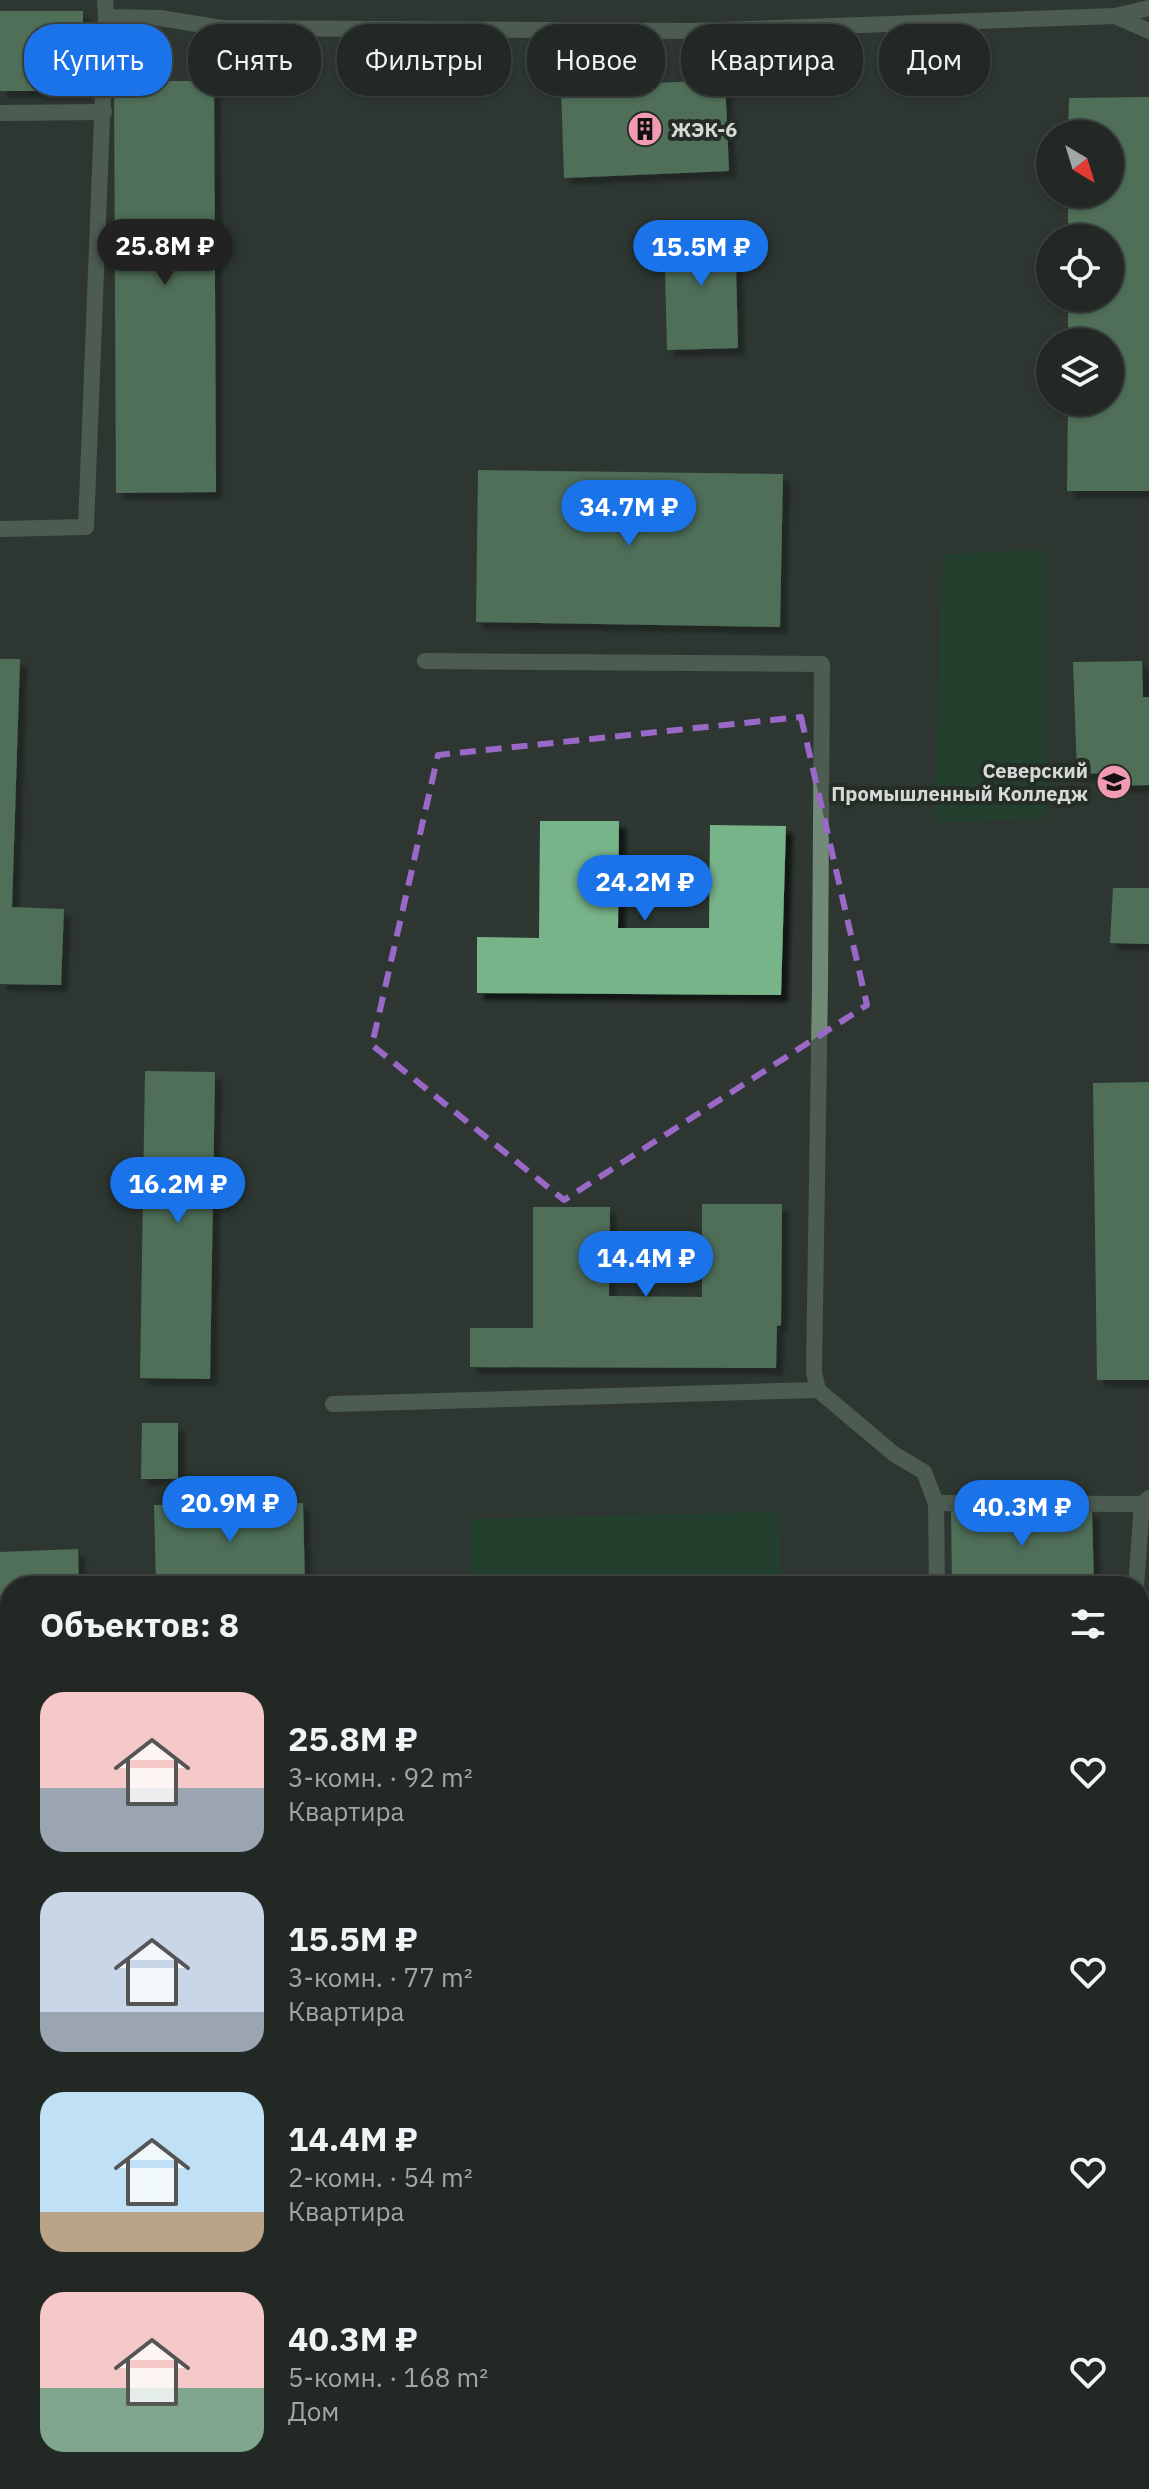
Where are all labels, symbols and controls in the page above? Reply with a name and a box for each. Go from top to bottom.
chip: Купить [24,24,172,96]
chip: Снять [188,24,321,96]
chip: Фильтры [337,24,511,96]
chip: Новое [527,24,665,96]
chip: Квартира [681,24,863,96]
chip: Дом [879,24,990,96]
building icon: ЖЭК-6 [626,110,664,148]
place label: ЖЭК-6 [671,116,737,143]
north arrow [1036,120,1124,208]
map controls [1036,120,1124,416]
pin: 25.8M ₽ [91,219,239,287]
pin: 15.5M ₽ [627,220,775,288]
button: locate [1036,224,1124,312]
text: 25.8M ₽ [115,228,215,262]
text: 15.5M ₽ [651,229,751,263]
button: layers [1036,328,1124,416]
pin: 34.7M ₽ [555,480,703,548]
text: 34.7M ₽ [579,489,679,523]
place label: Северский Промышленный Колледж [831,757,1088,807]
school or university icon: Северский Промышленный Колледж [1095,763,1133,801]
pin: 24.2M ₽ [571,855,719,923]
text: 24.2M ₽ [595,864,695,898]
pin: 16.2M ₽ [104,1157,252,1225]
text: 16.2M ₽ [128,1166,228,1200]
pin: 14.4M ₽ [572,1231,720,1299]
text: 14.4M ₽ [596,1240,696,1274]
pin: 20.9M ₽ [156,1476,304,1544]
pin: 40.3M ₽ [948,1480,1096,1548]
text: 20.9M ₽ [180,1485,280,1519]
text: 40.3M ₽ [972,1489,1072,1523]
text: Объектов: 8 [40,1602,239,1646]
icon: filters [1066,1602,1110,1646]
text: 25.8M ₽ [288,1716,418,1760]
icon: home [104,1724,200,1820]
icon: heart [1066,1750,1110,1794]
text: 3-комн. · 92 m² [288,1760,473,1794]
text: Квартира [288,1794,405,1828]
text: 15.5M ₽ [288,1916,418,1960]
icon: home [104,1924,200,2020]
icon: heart [1066,1950,1110,1994]
text: 3-комн. · 77 m² [288,1960,473,1994]
text: Квартира [288,1994,405,2028]
text: 14.4M ₽ [288,2116,418,2160]
icon: home [104,2124,200,2220]
icon: heart [1066,2150,1110,2194]
text: 2-комн. · 54 m² [288,2160,473,2194]
text: Квартира [288,2194,405,2228]
text: 40.3M ₽ [288,2316,418,2360]
icon: home [104,2324,200,2420]
icon: heart [1066,2350,1110,2394]
text: 5-комн. · 168 m² [288,2360,488,2394]
text: Дом [288,2394,339,2428]

